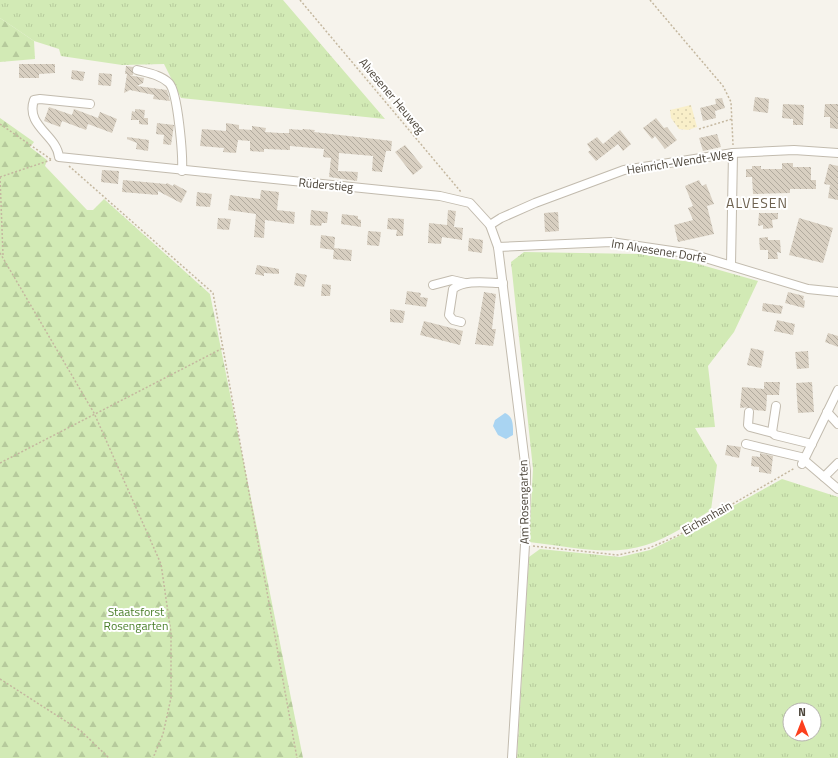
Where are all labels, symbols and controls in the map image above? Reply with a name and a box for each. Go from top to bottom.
street label: Alvesener Heuweg [355,53,430,138]
street label: Heinrich-Wendt-Weg [625,144,734,179]
street label: Rüderstieg [298,173,354,196]
district label: ALVESEN [726,192,788,213]
street label: Im Alvesener Dorfe [610,234,708,267]
street label: Am Rosengarten [513,460,534,544]
street label: Eichenhain [678,496,735,540]
park label: Staatsforst Rosengarten [104,602,168,635]
north arrow [782,702,822,742]
text: N [798,704,806,720]

